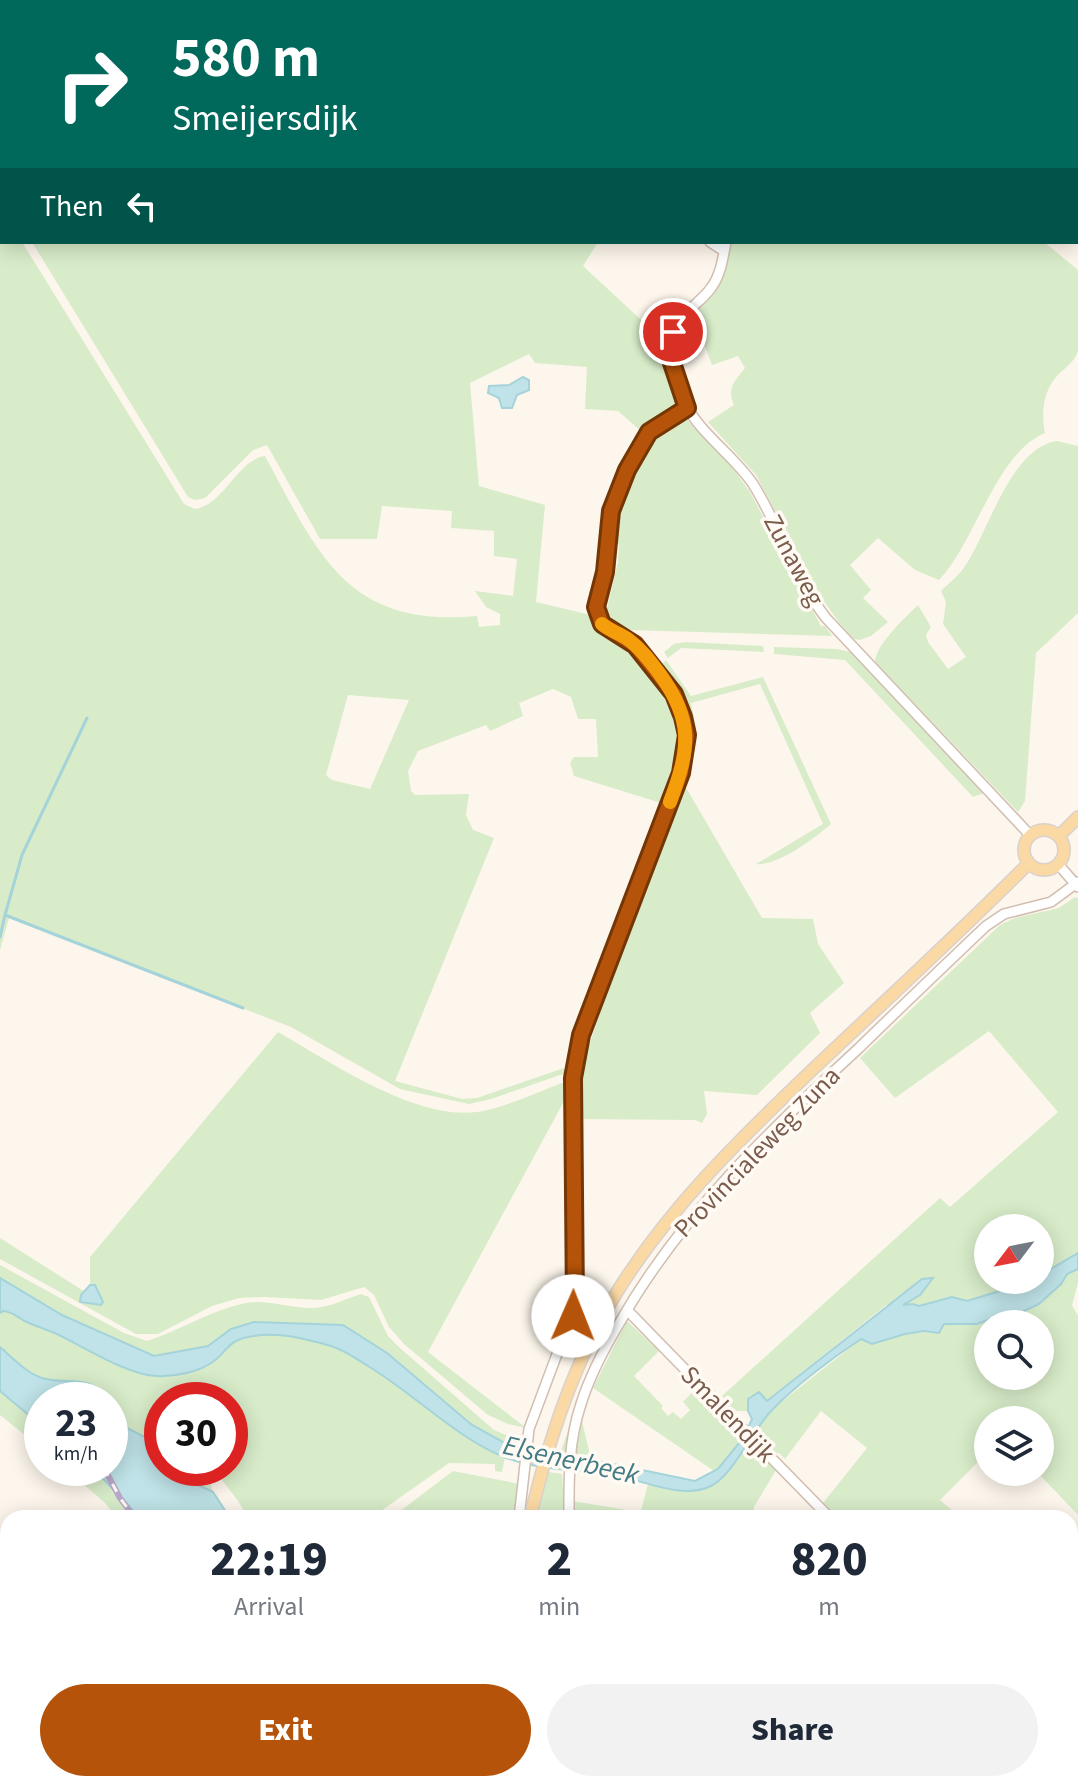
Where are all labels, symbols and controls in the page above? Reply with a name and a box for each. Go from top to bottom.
text: 580 m [172,19,320,98]
icon: right [40,32,144,136]
text: Smeijersdijk [172,93,358,144]
icon: left [120,184,164,228]
text: Then [40,185,104,228]
pin [639,298,707,366]
icon: arrive [651,310,695,354]
street label: Zunaweg [754,508,834,612]
street label: Provincialeweg Zuna [665,1058,849,1246]
north arrow [974,1214,1054,1294]
map controls [974,1214,1054,1486]
position arrow [531,1274,615,1358]
button: search [974,1310,1054,1390]
street label: Smalendijk [672,1357,784,1471]
speed limit sign: 30 [144,1382,248,1486]
text: 23 [55,1395,97,1452]
button: layers [974,1406,1054,1486]
water label: Elsenerbeek [499,1425,644,1495]
text: km/h [54,1440,98,1468]
text: 22:19 [210,1526,328,1594]
text: 2 [546,1526,572,1594]
text: 820 [791,1526,868,1594]
text: Arrival [234,1588,304,1625]
text: min [538,1588,580,1625]
text: m [818,1588,840,1625]
button: Exit [40,1684,531,1776]
button: Share [547,1684,1038,1776]

